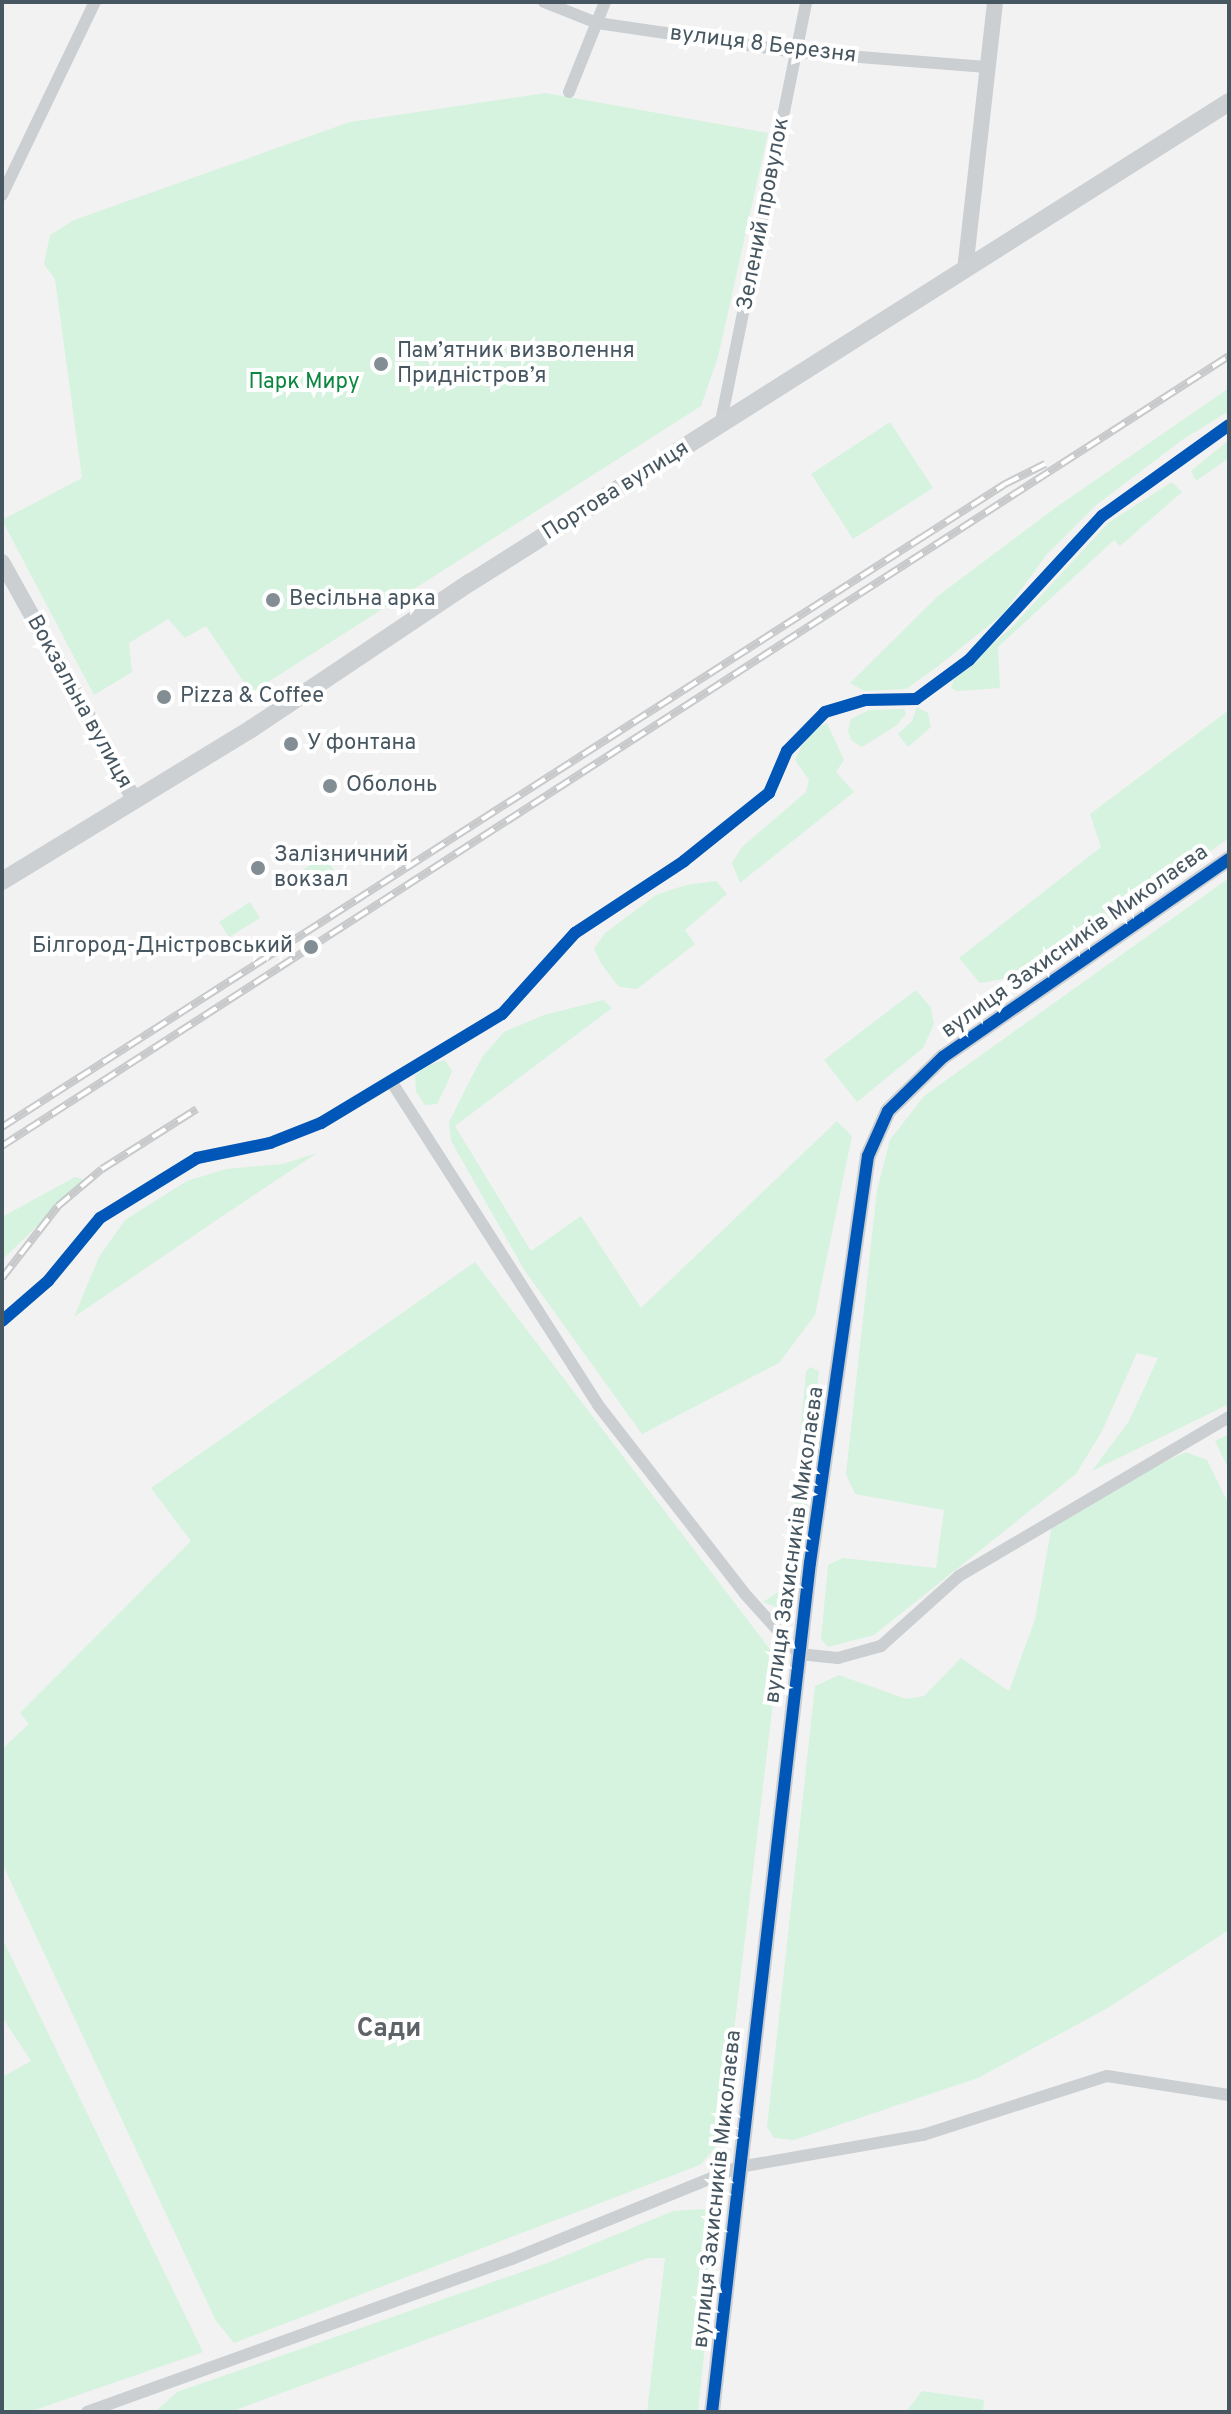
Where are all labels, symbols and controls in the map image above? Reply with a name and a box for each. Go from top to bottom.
street label: вулиця 8 Березня [668,20,858,70]
street label: Зелений провулок [732,115,796,313]
place label: Пам’ятник визволення Придністров’я [397,338,635,390]
marker: Пам’ятник визволення Придністров’я [372,355,390,373]
park label: Парк Миру [248,370,360,396]
street label: Портова вулиця [538,435,694,547]
place label: Весільна арка [289,587,436,613]
marker: Весільна арка [264,591,282,609]
street label: Вокзальна вулиця [20,611,138,793]
place label: Pizza & Coffee [180,684,324,710]
marker: Pizza & Coffee [155,688,173,706]
place label: У фонтана [307,731,417,757]
marker: У фонтана [282,735,300,753]
place label: Оболонь [346,773,438,799]
marker: Оболонь [321,777,339,795]
street label: вулиця Захисників Миколаєва [937,840,1213,1044]
place label: Залізничний вокзал [274,842,408,894]
marker: Залізничний вокзал [249,859,267,877]
place label: Білгород-Дністровський [32,934,293,960]
marker: Білгород-Дністровський [300,936,322,958]
street label: вулиця Захисників Миколаєва [760,1385,830,1705]
district label: Сади [357,2014,421,2046]
street label: вулиця Захисників Миколаєва [688,2029,748,2349]

